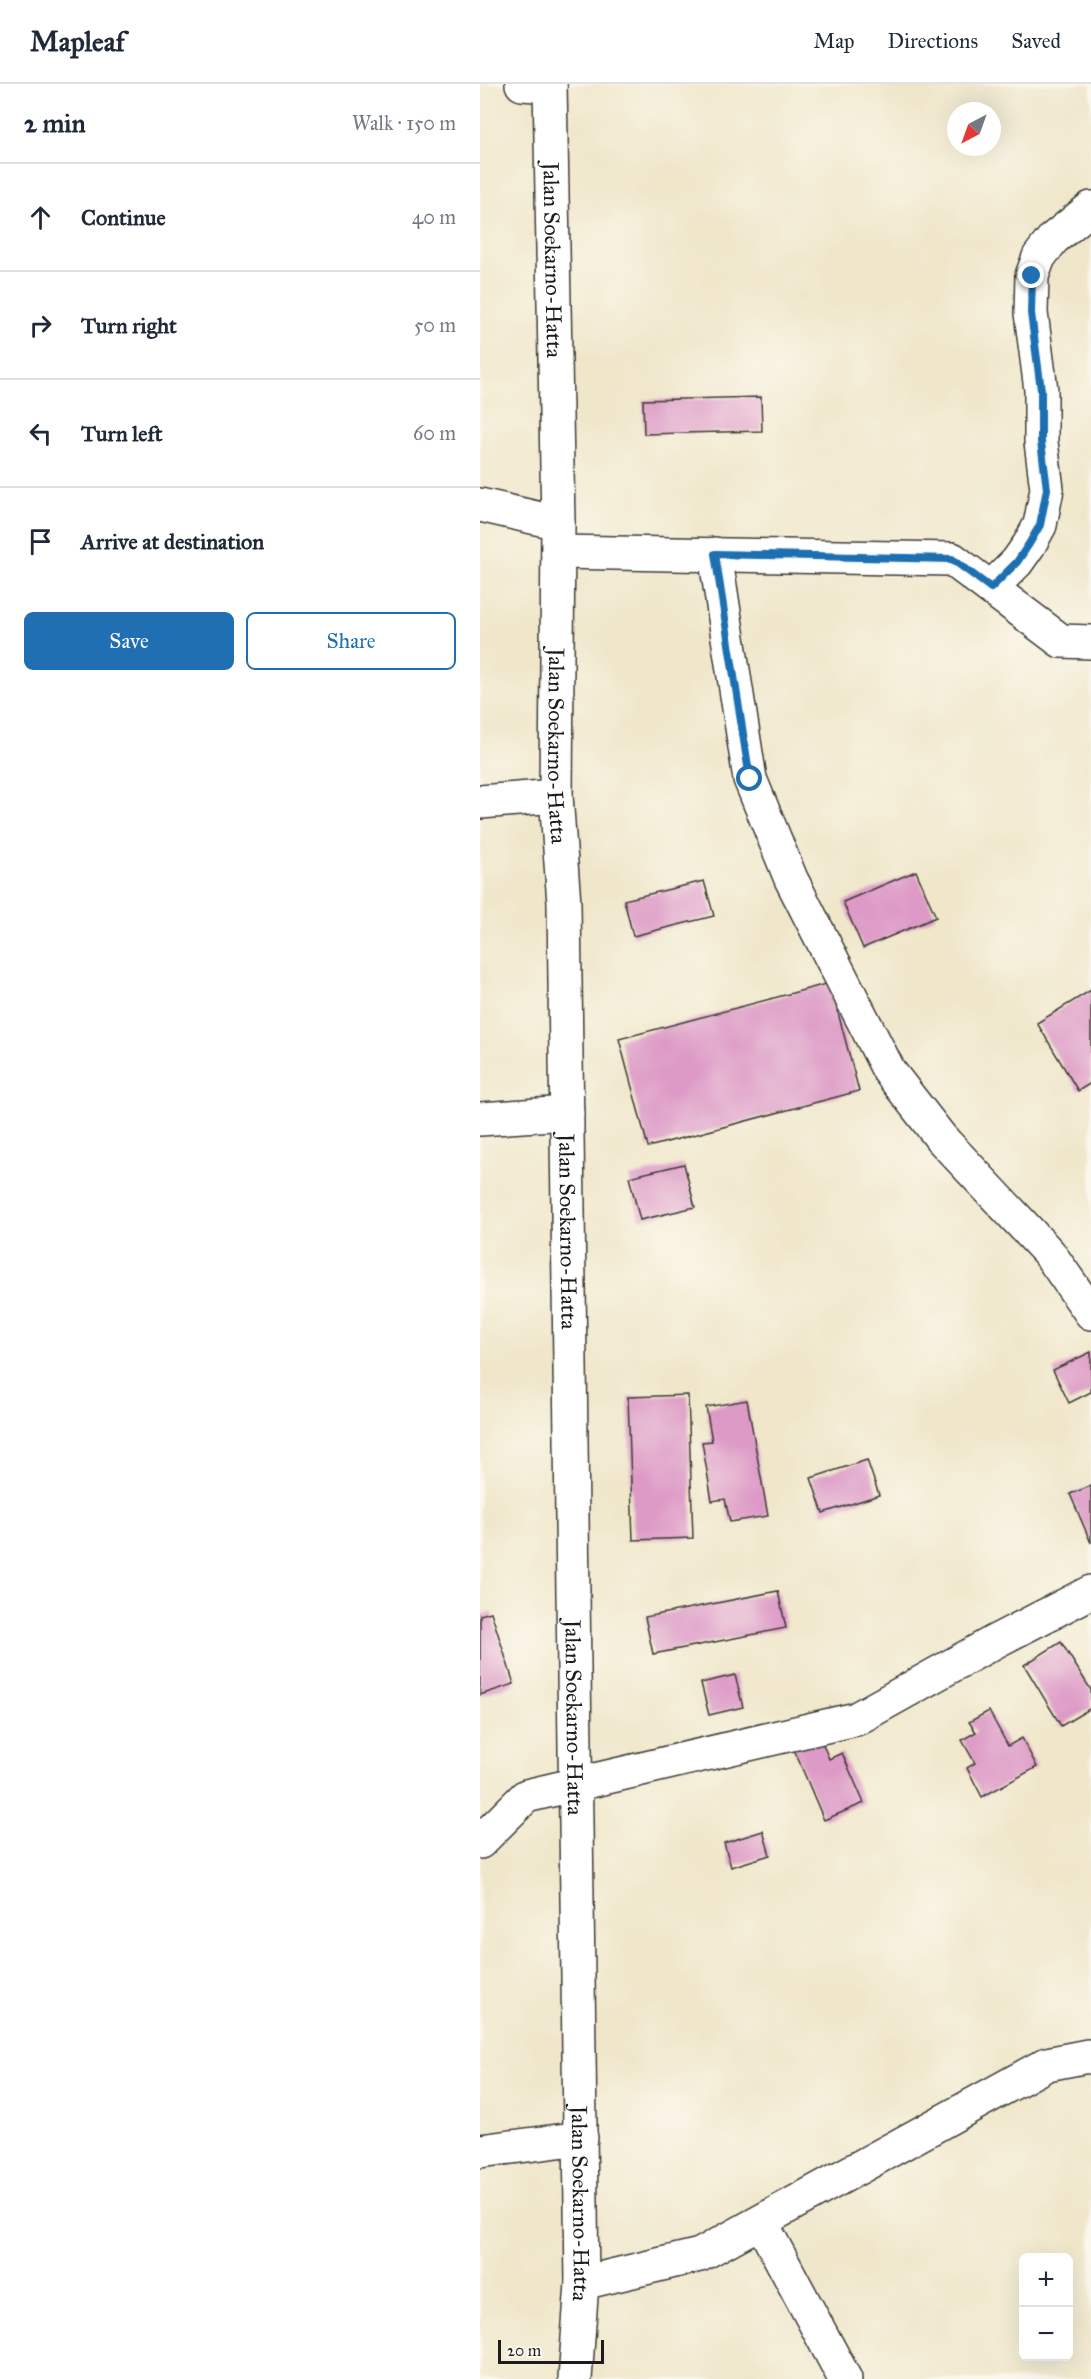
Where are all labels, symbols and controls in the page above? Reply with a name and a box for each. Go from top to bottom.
text: Mapleaf [30,24,125,59]
text: Map [814,28,855,54]
text: Directions [888,28,978,54]
text: Saved [1011,28,1061,54]
north arrow [947,102,1001,156]
text: 2 min [24,107,85,139]
text: Walk · 150 m [352,111,456,135]
street label: Jalan Soekarno-Hatta [537,160,568,359]
icon: ahead [24,201,57,234]
text: Continue [81,204,166,231]
text: 40 m [412,205,456,229]
route end [1018,262,1044,288]
icon: right [24,309,57,342]
text: Turn right [81,312,177,339]
text: 50 m [414,313,456,337]
icon: left [24,417,57,450]
text: Turn left [81,420,163,447]
text: 60 m [413,421,456,445]
icon: arrive [24,525,57,558]
text: Arrive at destination [81,528,264,555]
button: Save [24,612,234,670]
button: Share [246,612,456,670]
street label: Jalan Soekarno-Hatta [542,646,573,845]
route start [736,765,762,791]
street label: Jalan Soekarno-Hatta [553,1132,583,1330]
street label: Jalan Soekarno-Hatta [559,1617,589,1816]
street label: Jalan Soekarno-Hatta [566,2103,595,2303]
map controls [1019,2253,1073,2361]
button: + [1019,2253,1073,2307]
button: − [1019,2307,1073,2361]
scale bar [498,2337,604,2364]
text: 20 m [507,2341,541,2360]

